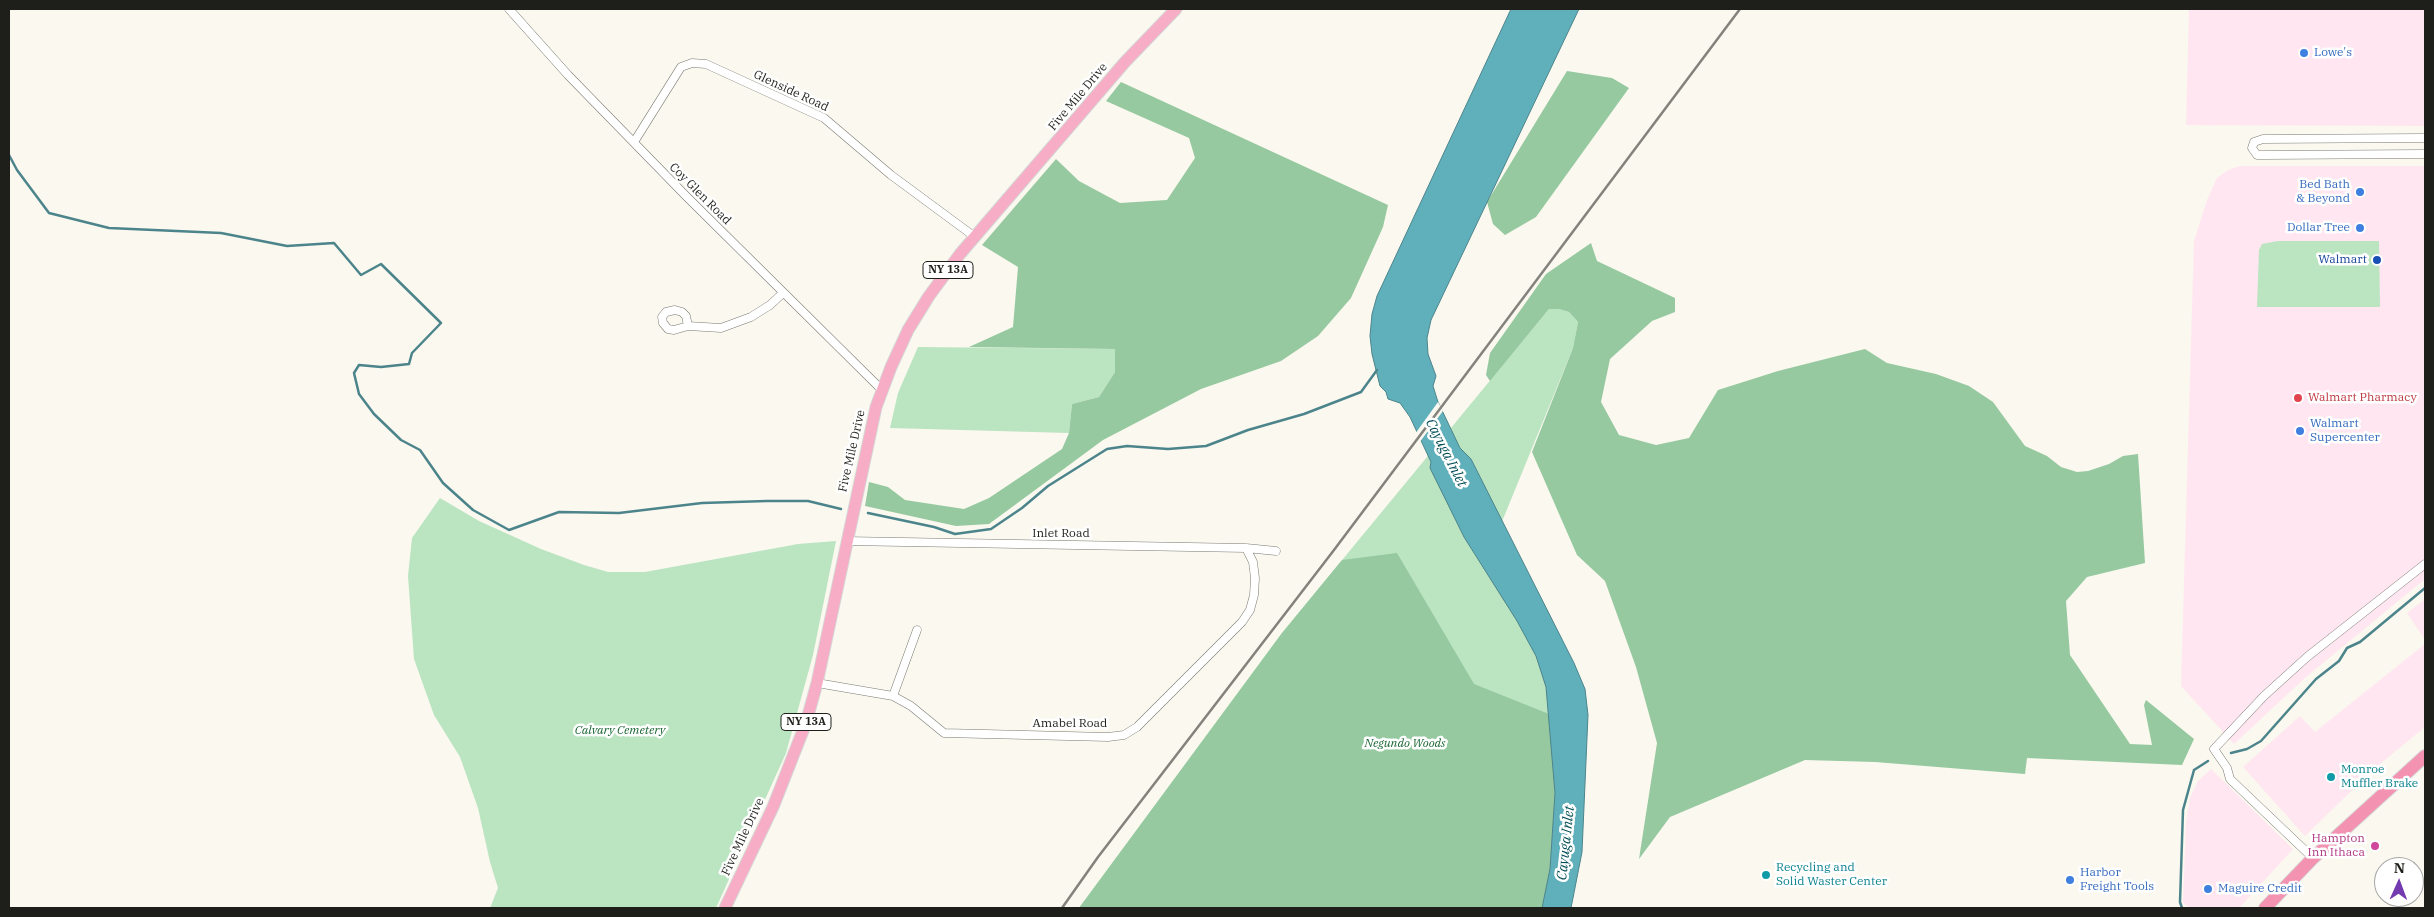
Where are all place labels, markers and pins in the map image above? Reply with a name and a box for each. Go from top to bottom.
place label: Lowe's [2314,46,2352,60]
marker: Lowe's [2298,47,2310,59]
place label: Bed Bath & Beyond [2296,178,2350,206]
marker: Bed Bath & Beyond [2354,186,2366,198]
place label: Dollar Tree [2287,221,2350,235]
marker: Dollar Tree [2354,222,2366,234]
place label: Walmart [2318,253,2367,267]
marker: Walmart [2371,254,2383,266]
place label: Walmart Pharmacy [2308,391,2417,405]
marker: Walmart Pharmacy [2292,392,2304,404]
place label: Walmart Supercenter [2310,417,2380,445]
marker: Walmart Supercenter [2294,425,2306,437]
place label: Monroe Muffler Brake [2341,763,2418,791]
marker: Monroe Muffler Brake [2325,771,2337,783]
place label: Hampton Inn Ithaca [2308,832,2365,860]
marker: Hampton Inn Ithaca [2369,840,2381,852]
place label: Recycling and Solid Waster Center [1776,861,1887,889]
place label: Harbor Freight Tools [2080,866,2154,894]
marker: Recycling and Solid Waster Center [1760,869,1772,881]
marker: Harbor Freight Tools [2064,874,2076,886]
place label: Maguire Credit [2218,882,2302,896]
marker: Maguire Credit [2202,883,2214,895]

